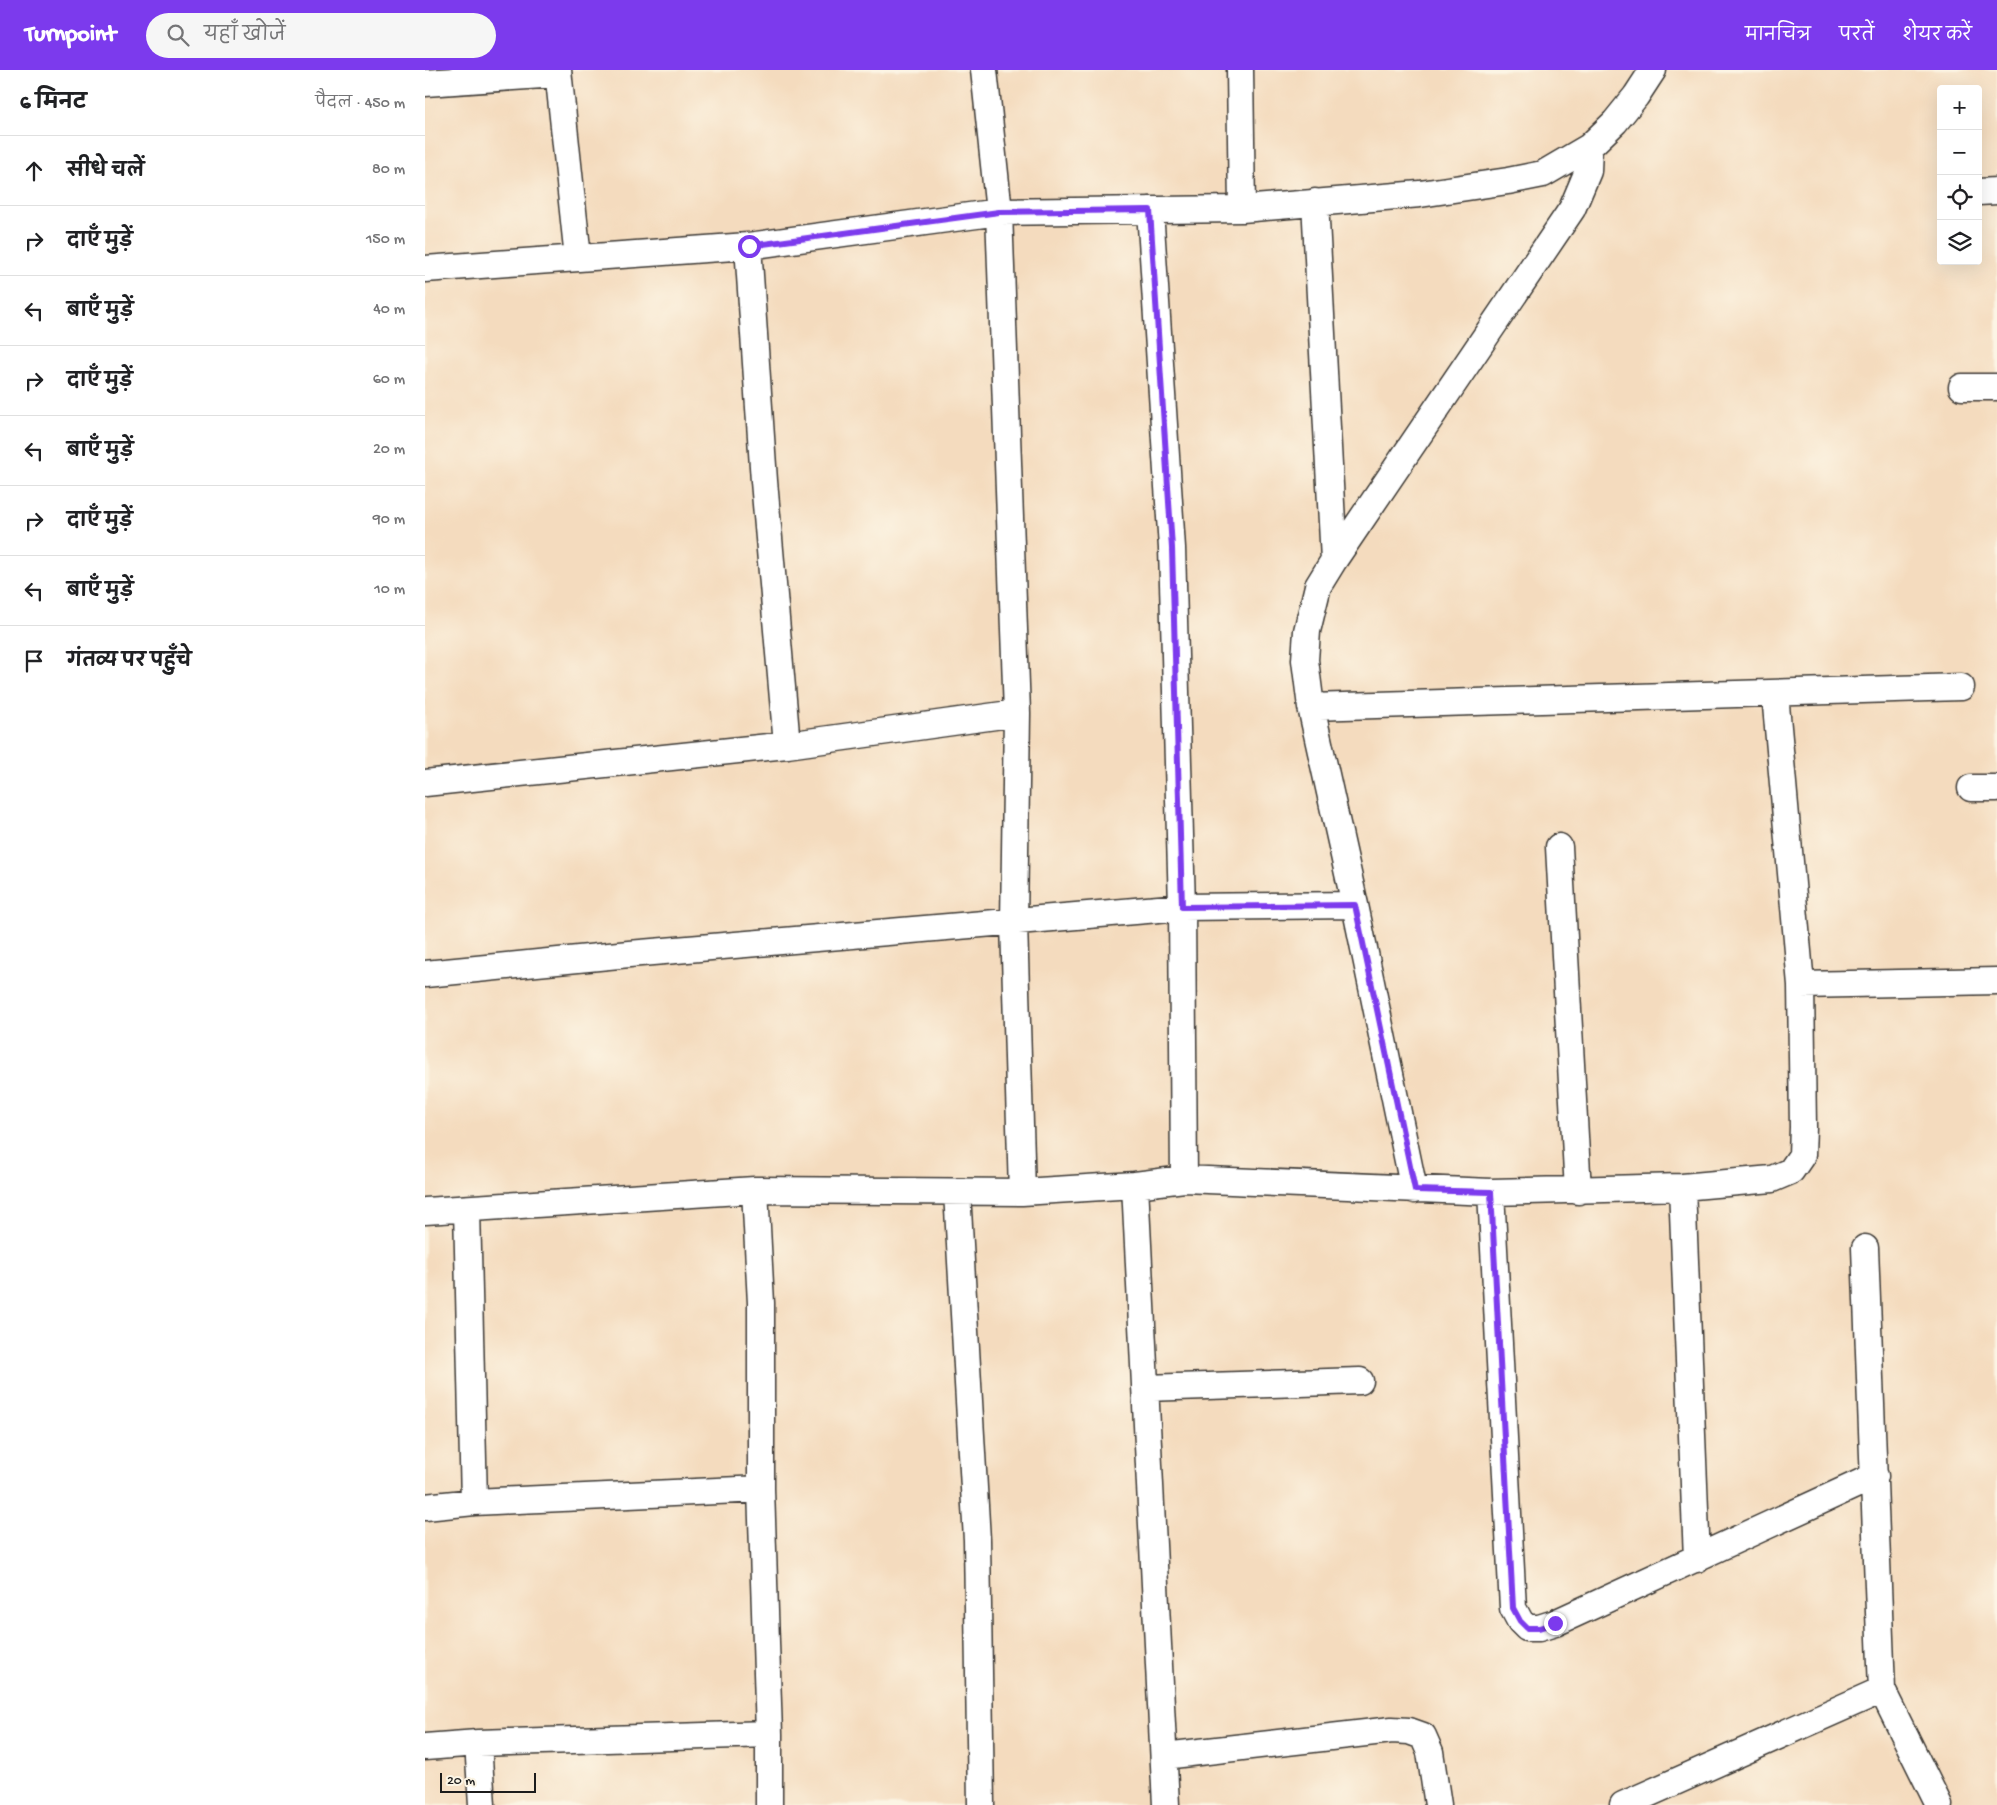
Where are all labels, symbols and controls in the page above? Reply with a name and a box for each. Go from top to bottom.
search box [146,13,496,58]
text: Turnpoint [25,21,116,50]
icon: search [164,21,192,49]
text: यहाँ खोजें [204,25,285,48]
text: मानचित्र [1745,26,1811,47]
text: परतें [1839,26,1874,47]
text: शेयर करें [1902,26,1972,47]
map controls [1937,85,1982,265]
button: + [1937,85,1982,130]
text: 6 मिनट [20,92,87,117]
text: पैदल · 450 m [315,95,405,114]
button: − [1937,130,1982,175]
icon: ahead [20,157,48,185]
text: सीधे चलें [67,161,144,184]
text: 80 m [372,161,405,180]
button: locate [1937,175,1982,220]
button: layers [1937,220,1982,265]
icon: right [20,227,48,255]
text: दाएँ मुड़ें [67,231,133,254]
text: 150 m [366,231,405,250]
route start [738,235,761,258]
icon: left [20,297,48,325]
text: बाएँ मुड़ें [67,301,133,324]
text: 40 m [373,301,405,320]
icon: right [20,367,48,395]
text: दाएँ मुड़ें [67,371,133,394]
text: 60 m [373,371,405,390]
icon: left [20,437,48,465]
text: बाएँ मुड़ें [67,441,133,464]
text: 20 m [373,441,405,460]
icon: right [20,507,48,535]
text: दाएँ मुड़ें [67,511,133,534]
text: 90 m [373,511,405,530]
icon: left [20,577,48,605]
text: बाएँ मुड़ें [67,581,133,604]
text: 10 m [374,581,405,600]
icon: arrive [20,647,48,675]
text: गंतव्य पर पहुँचे [67,651,191,674]
route end [1544,1612,1567,1635]
scale bar [440,1770,536,1793]
text: 20 m [447,1773,475,1790]

